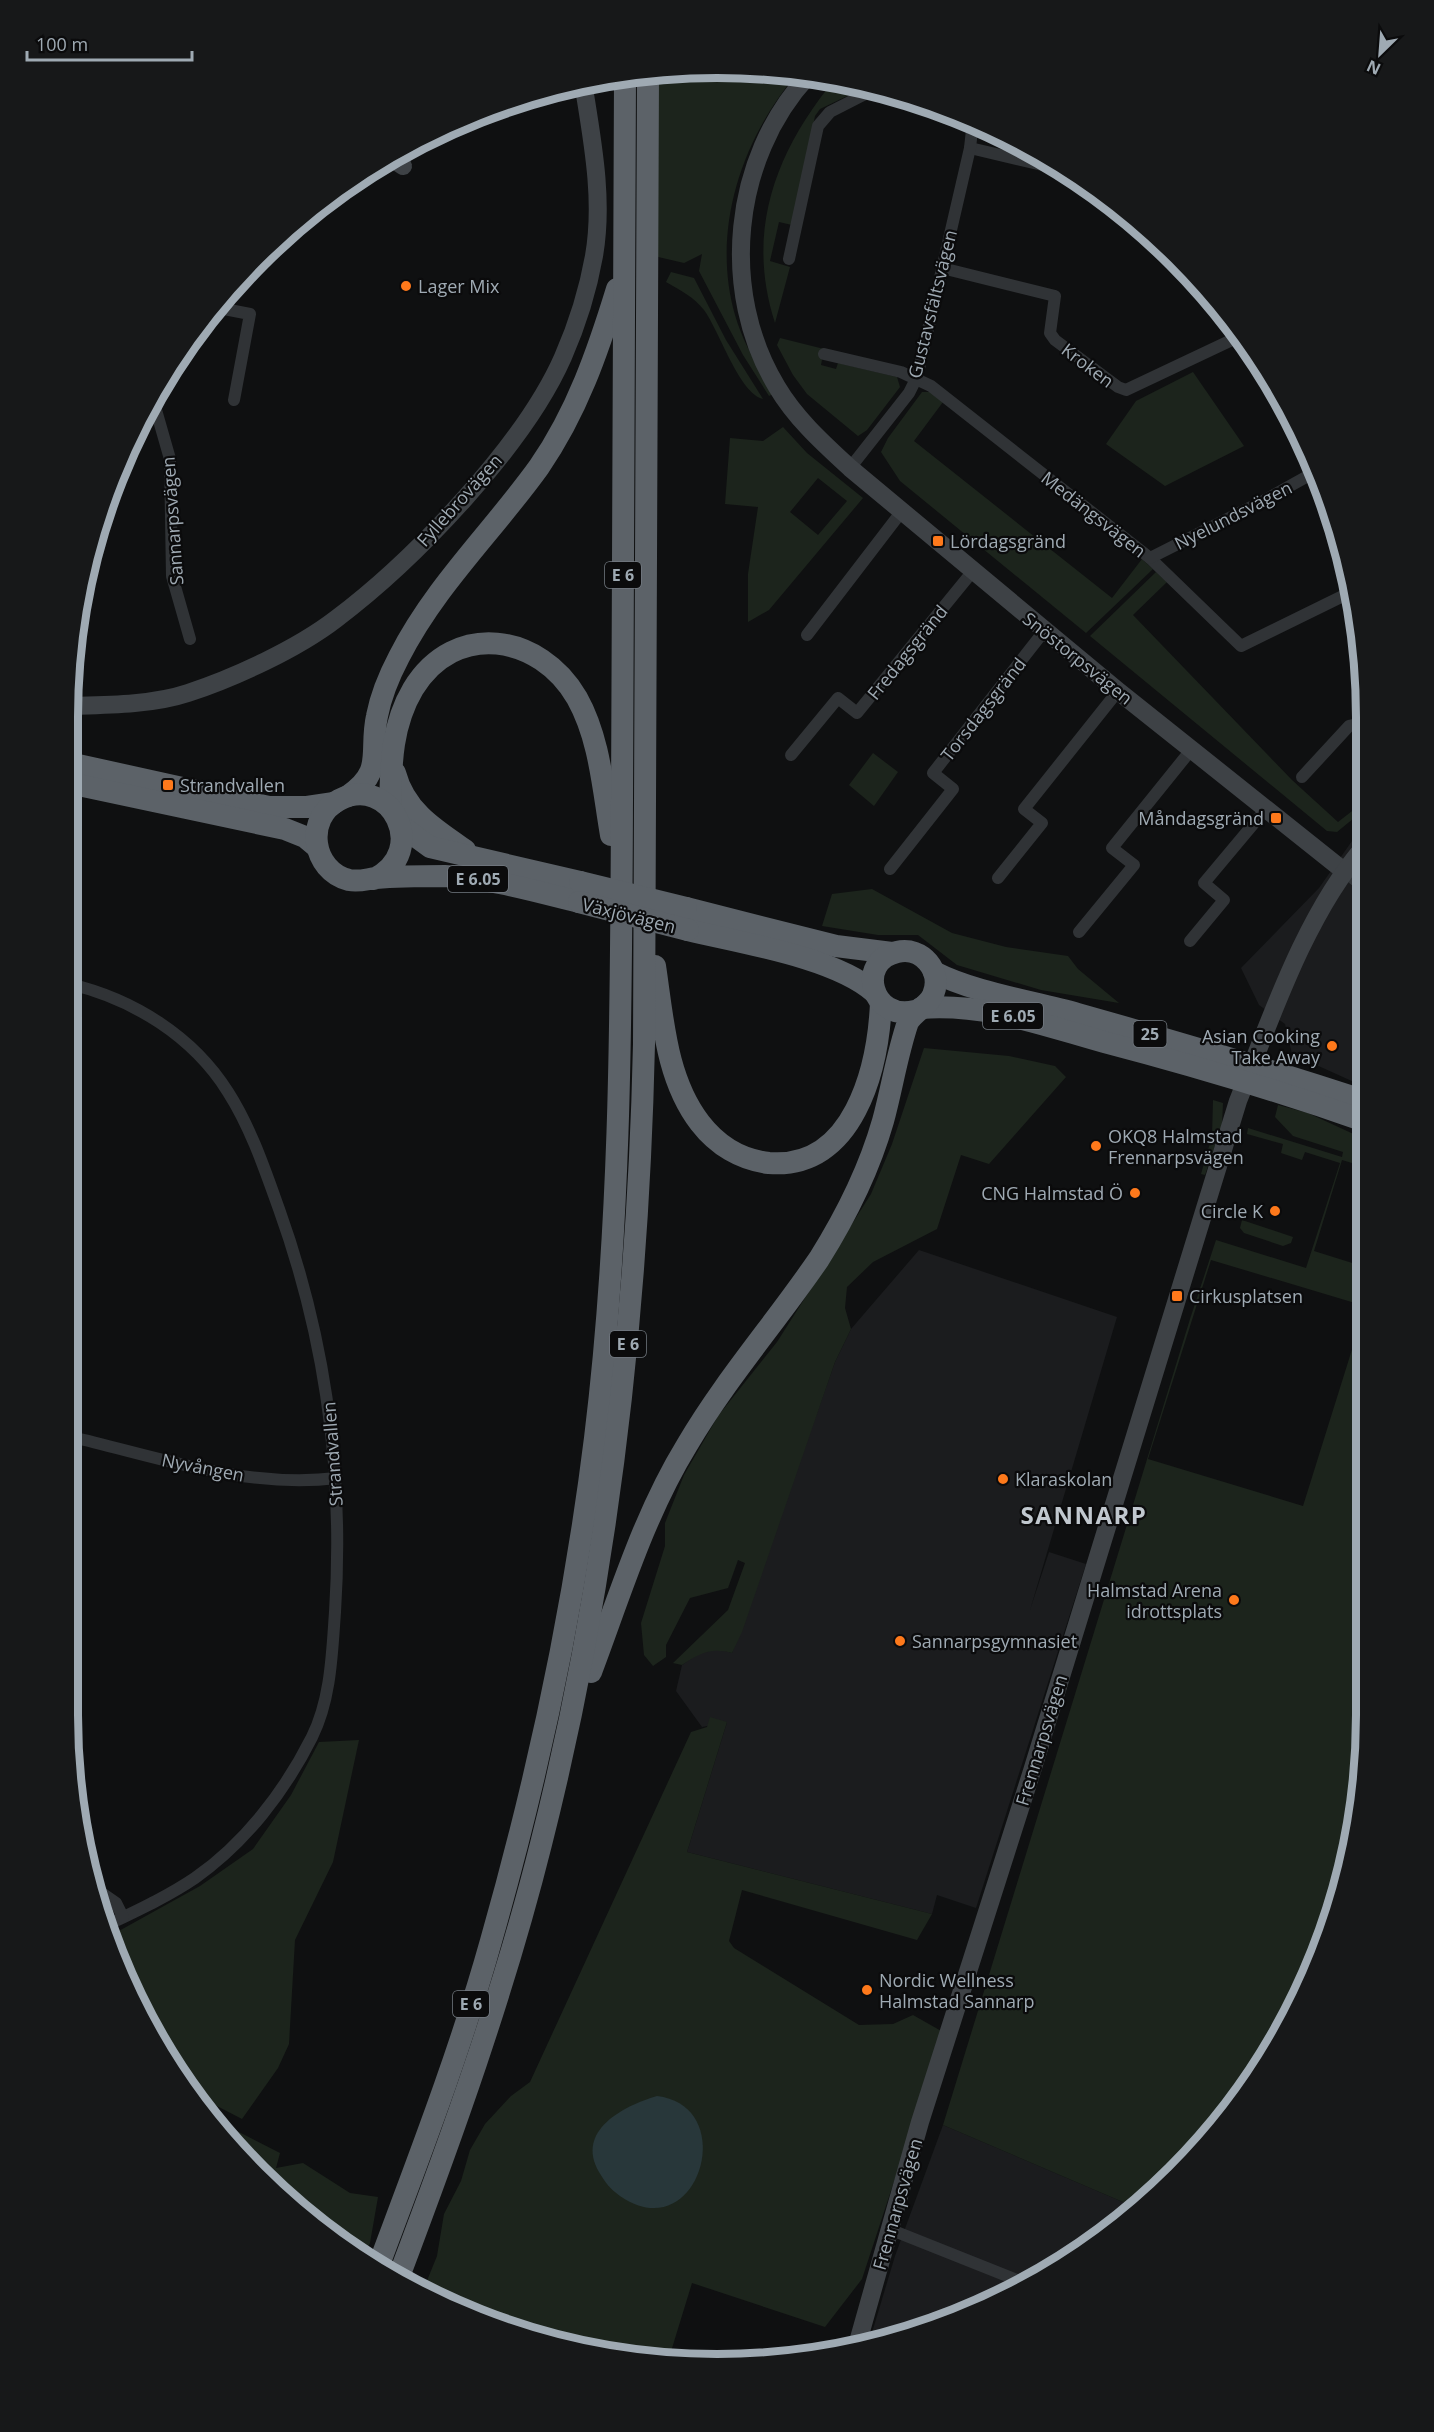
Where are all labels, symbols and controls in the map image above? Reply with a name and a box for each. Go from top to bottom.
scale bar [27,24,192,62]
north arrow [1350,24,1410,84]
text: 100 m [36,32,88,56]
text: N [1363,55,1384,80]
street label: Gustavsfältsvägen [902,227,962,381]
place label: Lager Mix [418,274,500,298]
marker: Lager Mix [399,279,413,293]
street label: Kroken [1057,337,1119,393]
street label: Fyllebrovägen [411,449,507,551]
street label: Sannarpsvägen [156,456,188,586]
street label: Medängsvägen [1037,466,1151,562]
street label: Nyelundsvägen [1170,475,1296,555]
place label: Lördagsgränd [950,529,1066,553]
marker: Lördagsgränd [931,534,945,548]
road number: E 6 [605,562,641,588]
street label: Fredagsgränd [861,600,953,704]
street label: Snöstorpsvägen [1018,606,1138,710]
street label: Torsdagsgränd [935,652,1031,766]
place label: Strandvallen [180,773,285,797]
marker: Strandvallen [161,778,175,792]
place label: Måndagsgränd [1138,806,1264,830]
marker: Måndagsgränd [1269,811,1283,825]
road number: E 6.05 [448,866,508,892]
street label: Växjövägen [580,892,678,938]
road number: E 6.05 [983,1003,1043,1029]
road number: 25 [1134,1021,1166,1047]
place label: Asian Cooking Take Away [1202,1024,1321,1069]
marker: Asian Cooking Take Away [1325,1039,1339,1053]
place label: OKQ8 Halmstad Frennarpsvägen [1108,1124,1244,1169]
marker: OKQ8 Halmstad Frennarpsvägen [1089,1139,1103,1153]
place label: CNG Halmstad Ö [981,1181,1123,1205]
marker: CNG Halmstad Ö [1128,1186,1142,1200]
place label: Circle K [1201,1199,1264,1223]
marker: Circle K [1268,1204,1282,1218]
place label: Cirkusplatsen [1189,1284,1303,1308]
marker: Cirkusplatsen [1170,1289,1184,1303]
road number: E 6 [610,1331,646,1357]
street label: Strandvallen [316,1401,348,1507]
street label: Nyvången [160,1447,246,1487]
place label: Klaraskolan [1015,1467,1112,1491]
marker: Klaraskolan [996,1472,1010,1486]
district label: SANNARP [1021,1498,1147,1531]
place label: Halmstad Arena idrottsplats [1087,1578,1222,1623]
marker: Halmstad Arena idrottsplats [1227,1593,1241,1607]
place label: Sannarpsgymnasiet [912,1629,1077,1653]
marker: Sannarpsgymnasiet [893,1634,907,1648]
street label: Frennarpsvägen [1010,1672,1072,1808]
place label: Nordic Wellness Halmstad Sannarp [879,1968,1035,2013]
marker: Nordic Wellness Halmstad Sannarp [860,1983,874,1997]
road number: E 6 [453,1991,489,2017]
street label: Frennarpsvägen [867,2135,927,2273]

